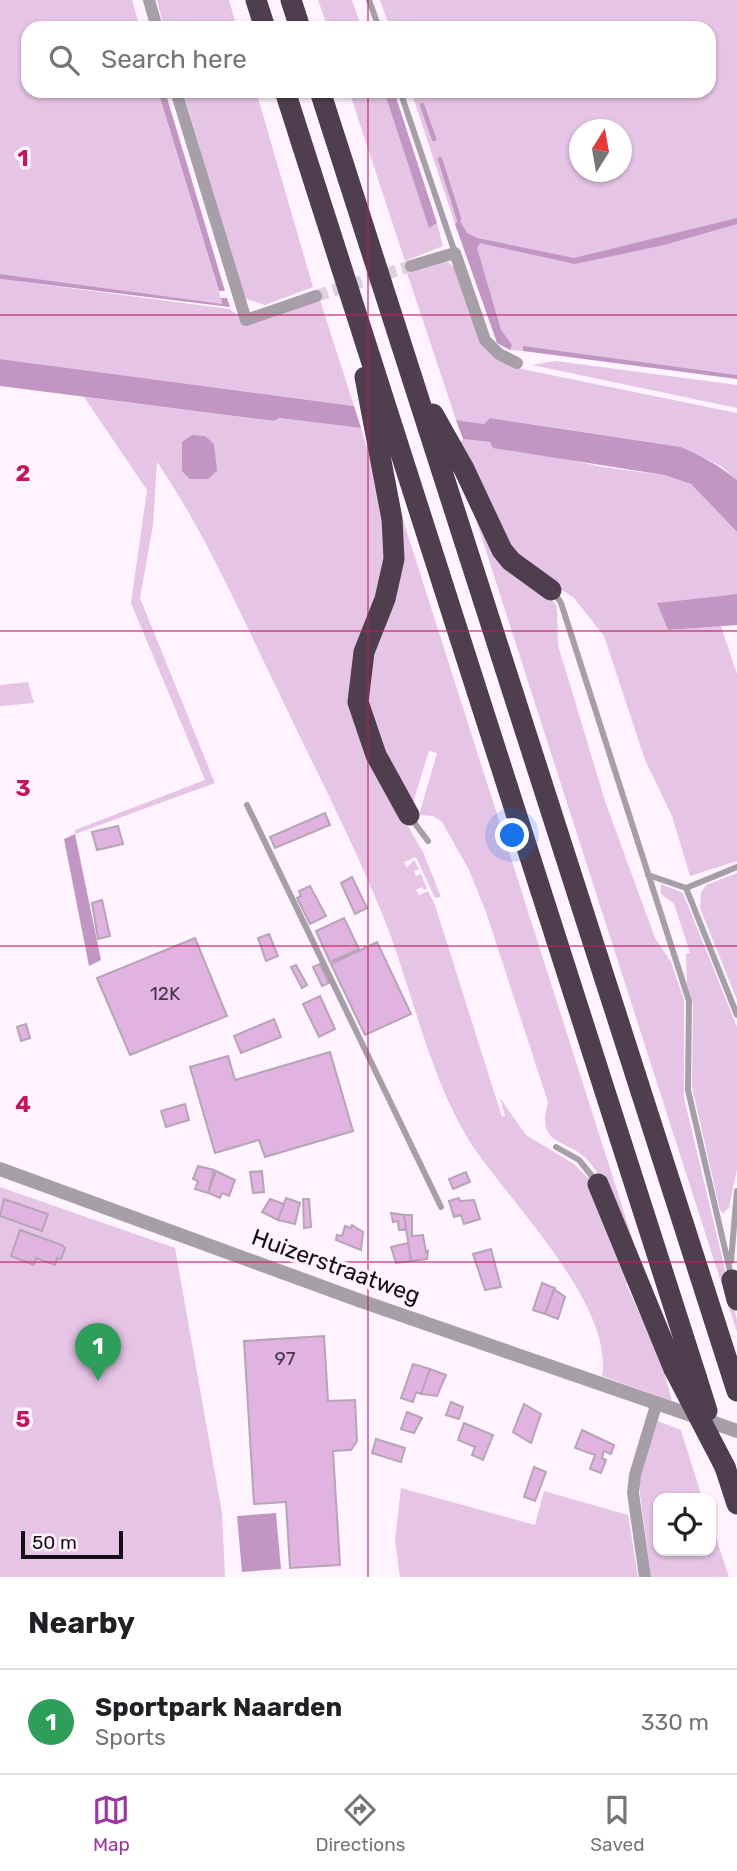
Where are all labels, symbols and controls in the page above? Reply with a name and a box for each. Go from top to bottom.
search box [21,21,716,98]
icon: search [45,41,83,79]
text: Search here [101,44,247,75]
north arrow [569,119,632,182]
text: 1 [17,144,29,172]
text: 2 [16,459,30,487]
text: 3 [15,774,31,802]
your location [495,818,529,852]
house number: 12K [150,982,181,1005]
text: 4 [15,1090,31,1118]
street label: Huizerstraatweg [248,1223,424,1309]
pin: 1 [75,1323,121,1381]
house number: 97 [274,1347,296,1370]
text: 5 [16,1405,31,1433]
map controls [653,1493,716,1556]
button: locate [653,1493,716,1556]
scale bar [21,1528,122,1560]
text: 50 m [32,1531,77,1554]
text: Nearby [28,1605,135,1641]
text: Sportpark Naarden [95,1692,342,1723]
text: 1 [45,1708,57,1736]
text: 330 m [641,1708,709,1736]
text: Sports [95,1723,166,1751]
tab: Map [92,1791,130,1856]
tab: Directions [315,1791,405,1856]
tab: Saved [590,1791,645,1856]

